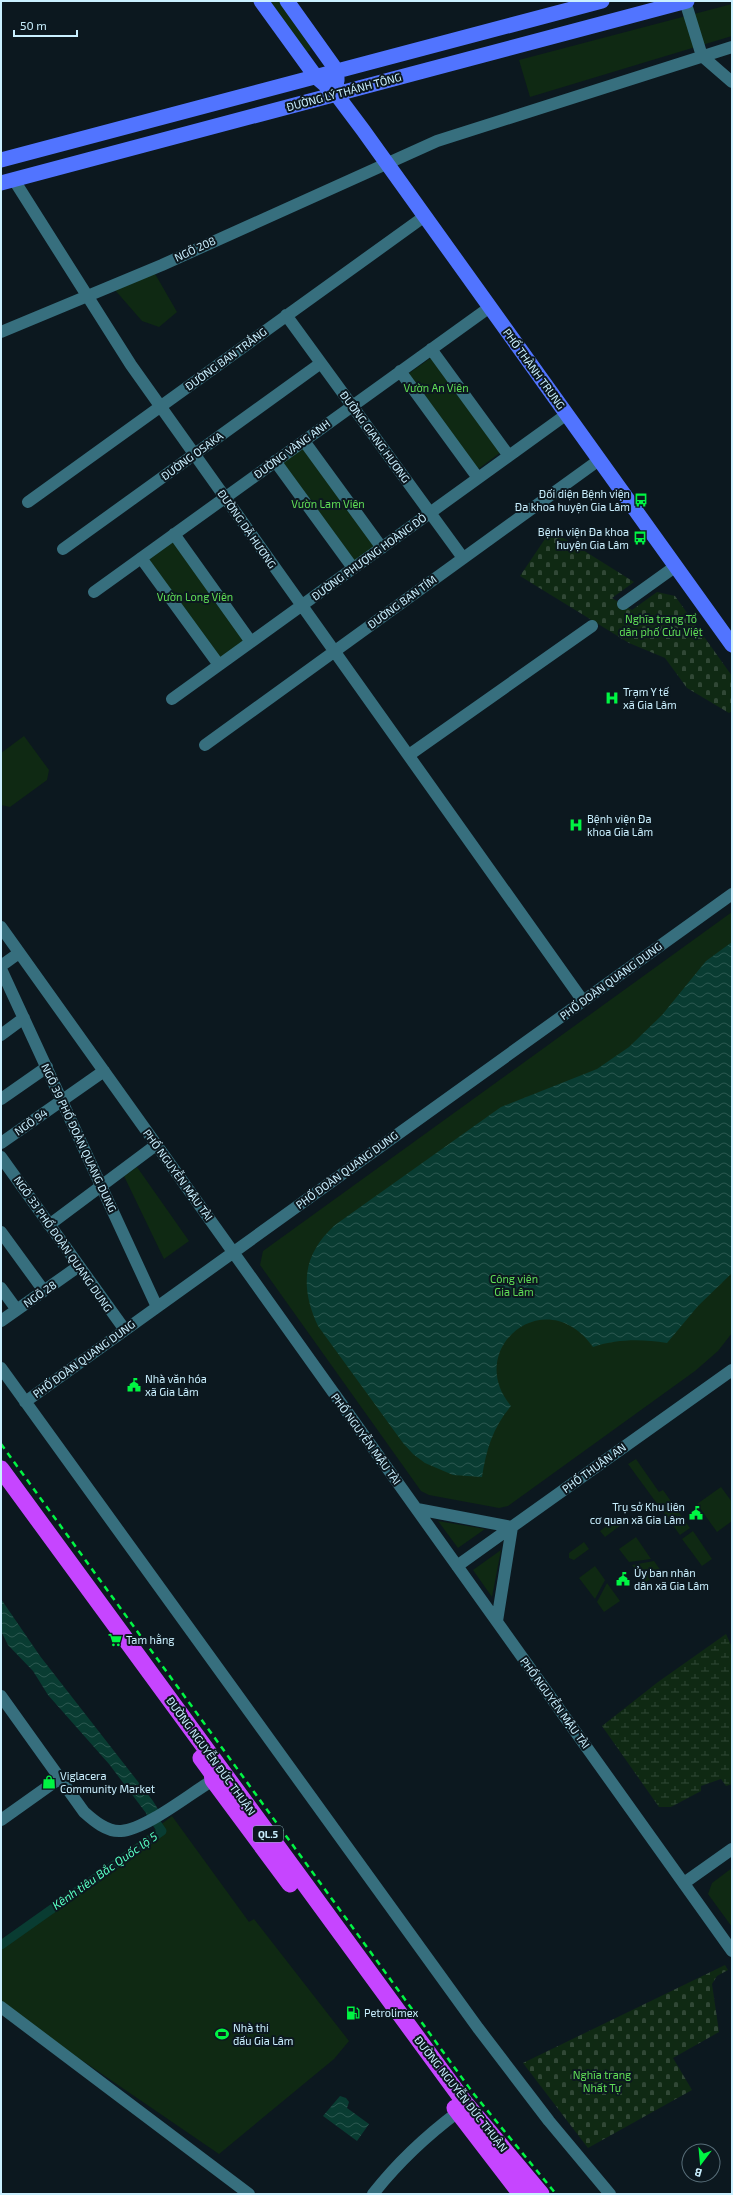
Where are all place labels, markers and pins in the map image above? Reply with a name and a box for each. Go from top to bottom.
place label: Đối diện Bệnh viện Đa khoa huyện Gia Lâm [515,487,630,514]
bus stop icon: Đối diện Bệnh viện Đa khoa huyện Gia Lâm [633,492,649,508]
place label: Bệnh viện Đa khoa huyện Gia Lâm [538,525,629,552]
bus stop icon: Bệnh viện Đa khoa huyện Gia Lâm [632,530,648,546]
place label: Trạm Y tế xã Gia Lâm [623,685,677,711]
hospital icon: Trạm Y tế xã Gia Lâm [604,690,620,706]
place label: Bệnh viện Đa khoa Gia Lâm [587,812,653,838]
hospital icon: Bệnh viện Đa khoa Gia Lâm [568,817,584,833]
place label: Nhà văn hóa xã Gia Lâm [145,1372,207,1398]
public building icon: Nhà văn hóa xã Gia Lâm [126,1377,142,1393]
place label: Trụ sở Khu liên cơ quan xã Gia Lâm [590,1500,685,1526]
public building icon: Trụ sở Khu liên cơ quan xã Gia Lâm [688,1505,704,1521]
place label: Ủy ban nhân dân xã Gia Lâm [634,1565,709,1592]
public building icon: Ủy ban nhân dân xã Gia Lâm [615,1571,631,1587]
supermarket icon: Tam hằng [107,1632,123,1648]
place label: Tam hằng [126,1633,174,1646]
place label: Viglacera Community Market [60,1769,155,1795]
shop icon: Viglacera Community Market [41,1774,57,1790]
fuel station icon: Petrolimex [345,2005,361,2021]
place label: Petrolimex [364,2006,419,2019]
place label: Nhà thi đấu Gia Lâm [233,2021,293,2047]
sports icon: Nhà thi đấu Gia Lâm [214,2026,230,2042]

